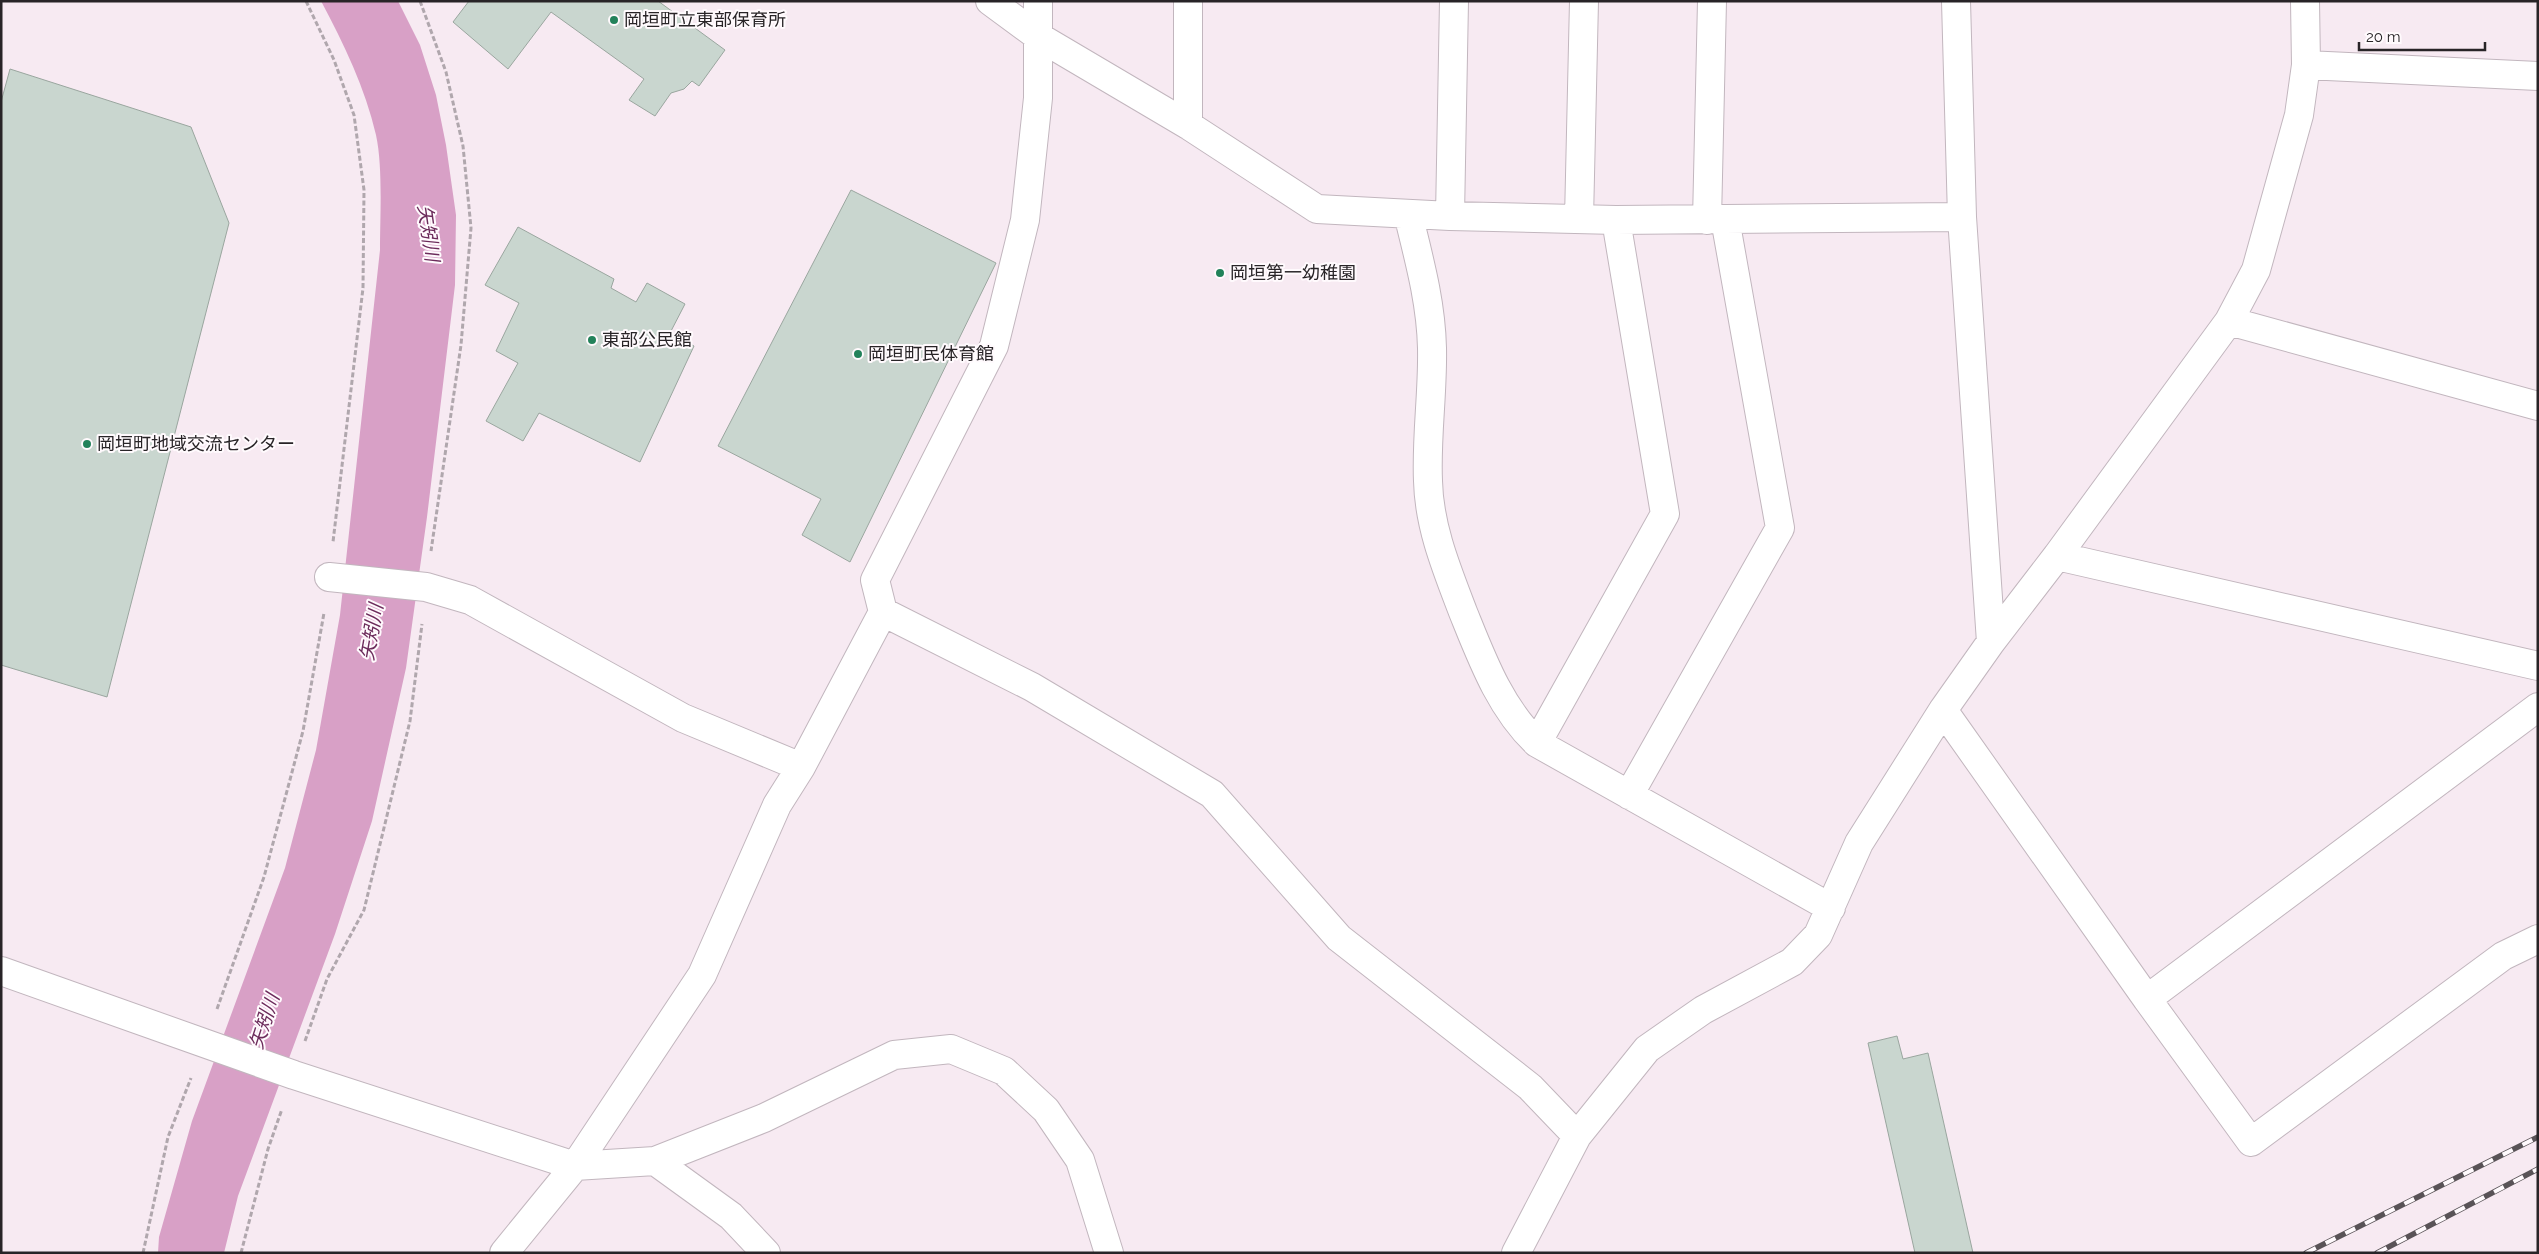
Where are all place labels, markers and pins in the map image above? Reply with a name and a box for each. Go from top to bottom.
place label: 岡垣町立東部保育所 [624,9,786,30]
marker: 岡垣町立東部保育所 [608,14,620,26]
place label: 岡垣第一幼稚園 [1230,262,1356,283]
marker: 岡垣第一幼稚園 [1214,267,1226,279]
place label: 東部公民館 [602,329,692,350]
marker: 東部公民館 [586,334,598,346]
place label: 岡垣町民体育館 [868,343,994,364]
marker: 岡垣町民体育館 [852,348,864,360]
place label: 岡垣町地域交流センター [97,433,295,454]
marker: 岡垣町地域交流センター [81,438,93,450]

